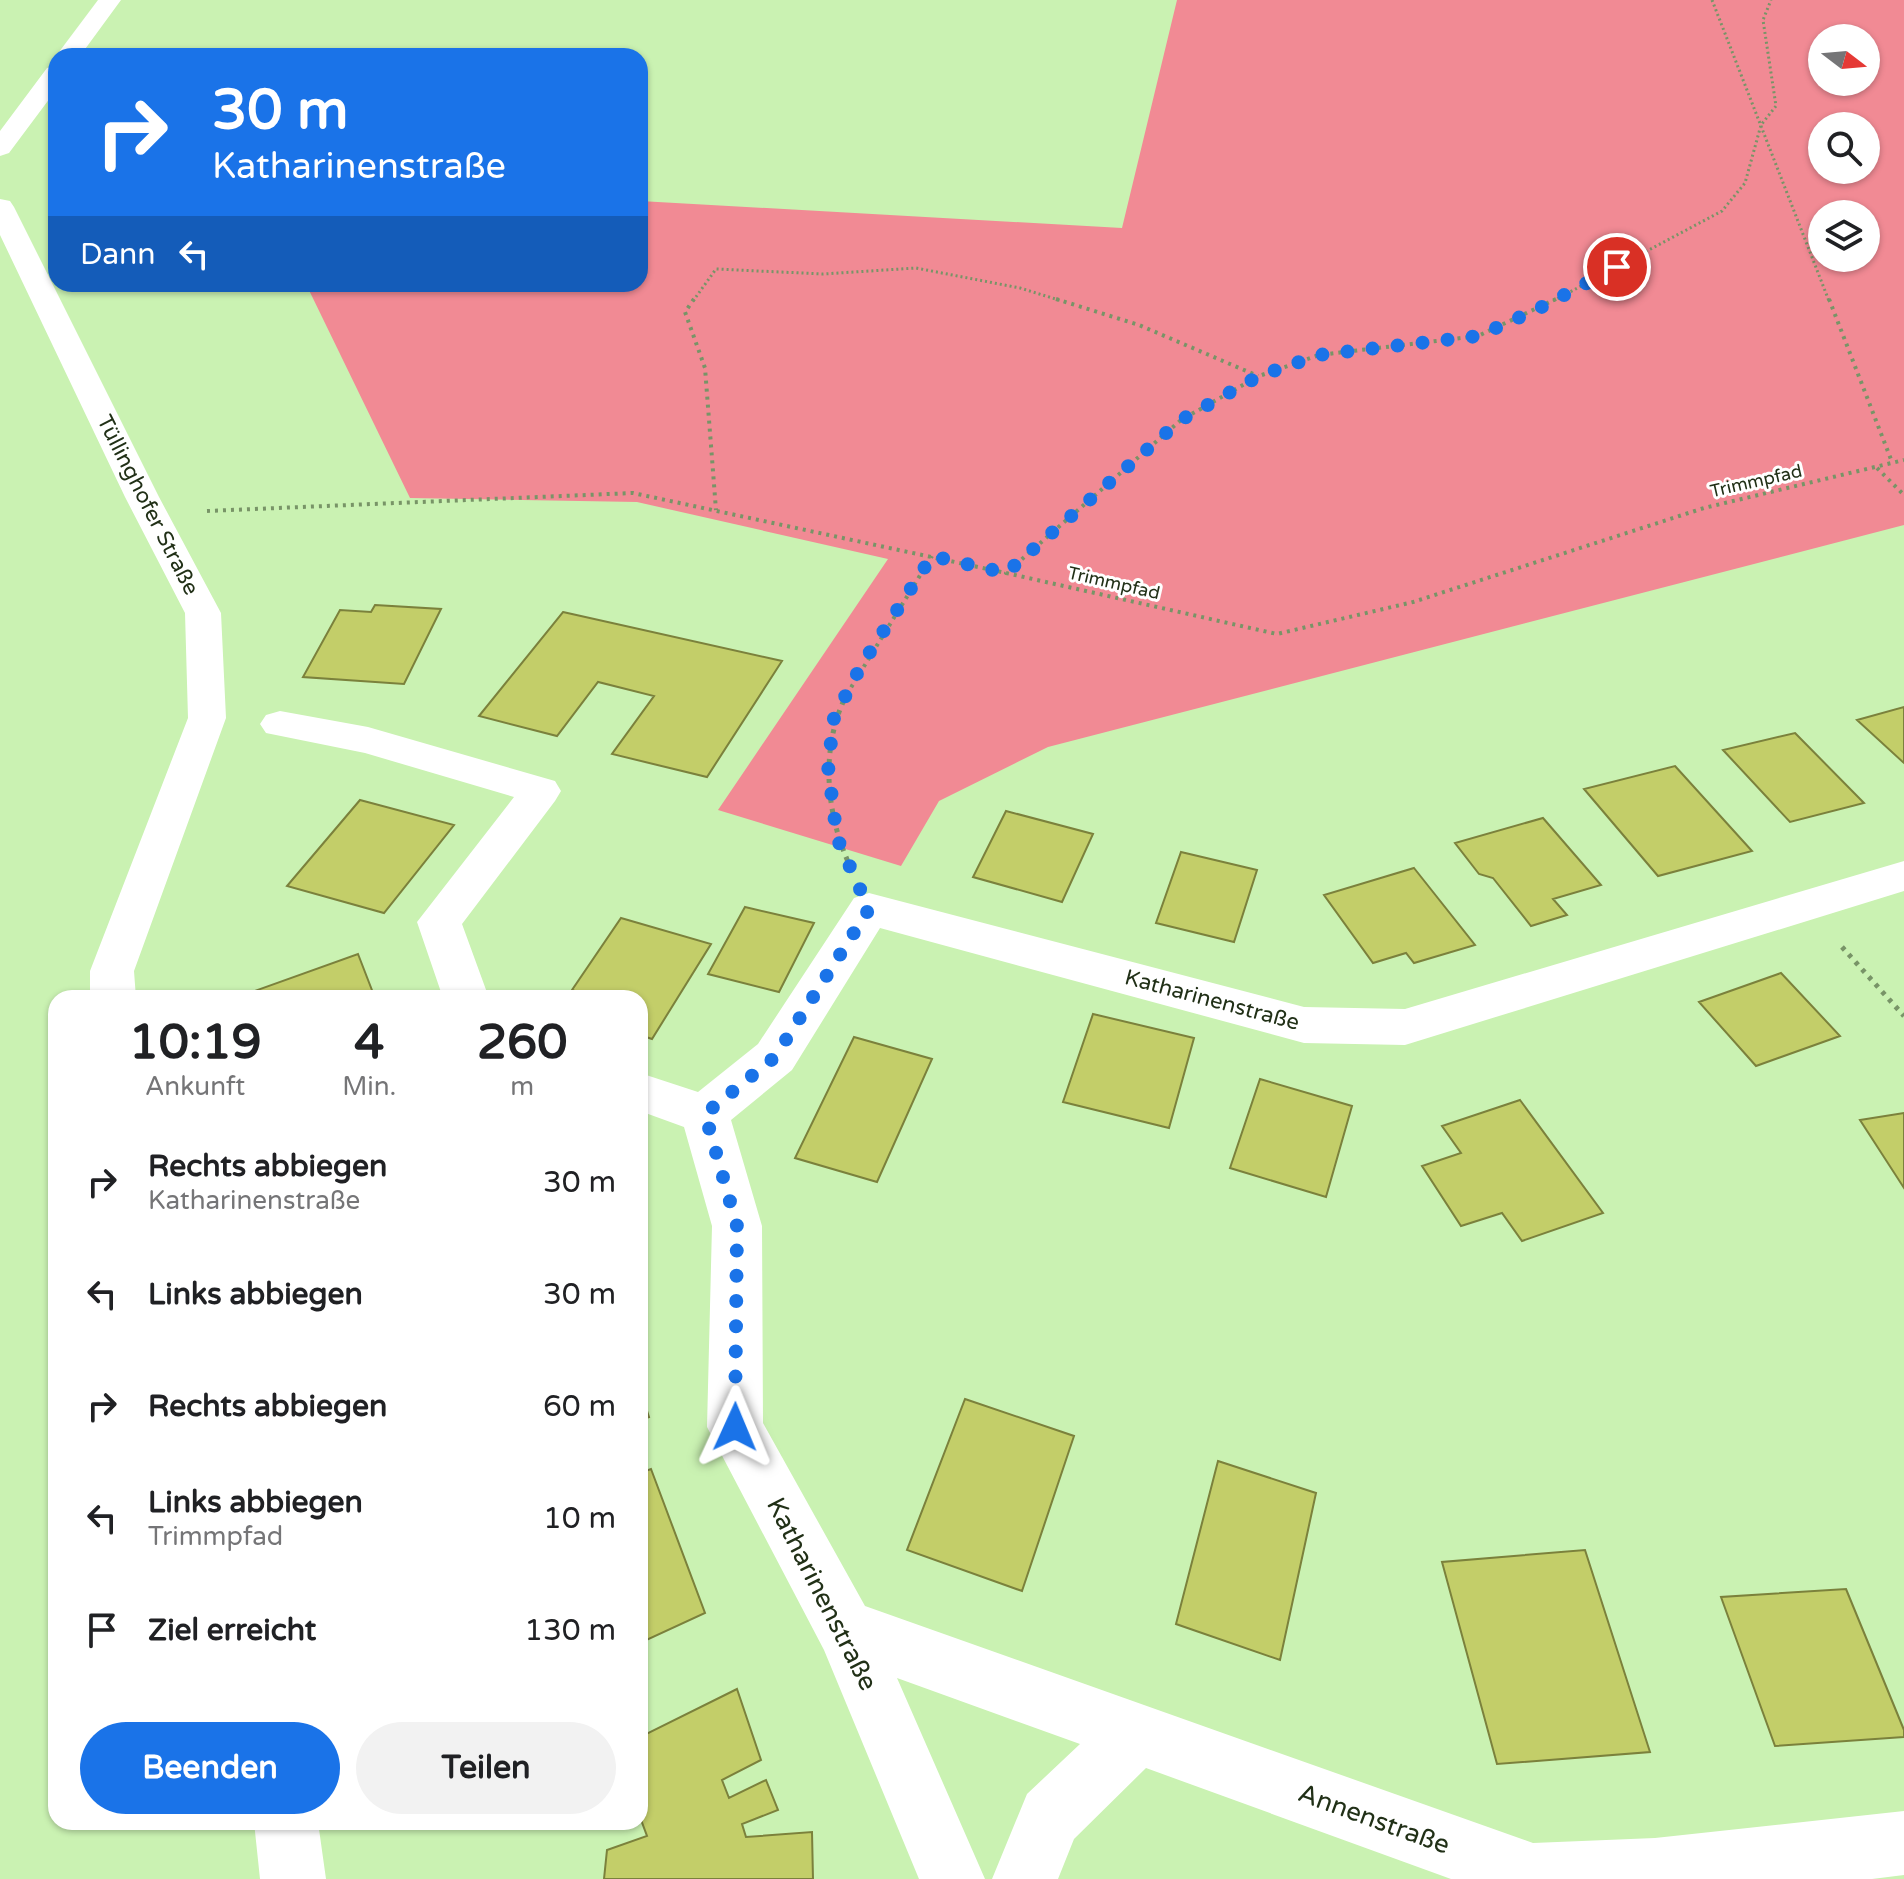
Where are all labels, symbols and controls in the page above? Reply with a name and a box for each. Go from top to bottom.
north arrow [1808,24,1880,96]
map controls [1808,24,1880,272]
text: 30 m [212,77,348,144]
icon: right [80,80,184,184]
button: search [1808,112,1880,184]
text: Katharinenstraße [212,145,506,188]
button: layers [1808,200,1880,272]
icon: left [172,232,216,276]
pin [1583,233,1651,301]
text: Dann [80,236,156,273]
icon: arrive [1595,245,1639,289]
street label: Tüllinghofer Straße [91,411,205,599]
street label: Trimmpfad [1708,460,1804,502]
street label: Trimmpfad [1066,562,1162,604]
street label: Katharinenstraße [1122,964,1302,1036]
text: 10:19 [129,1014,262,1072]
text: 4 [354,1014,384,1072]
text: 260 [477,1014,567,1072]
text: Ankunft [145,1071,245,1102]
text: Min. [342,1071,396,1102]
text: m [510,1071,534,1102]
text: Rechts abbiegen [148,1148,387,1185]
icon: right [80,1160,124,1204]
text: 30 m [543,1164,616,1201]
text: Katharinenstraße [148,1185,360,1216]
icon: left [80,1272,124,1316]
text: Links abbiegen [148,1276,363,1313]
text: 30 m [543,1276,616,1313]
icon: right [80,1384,124,1428]
position arrow [693,1385,777,1469]
text: Rechts abbiegen [148,1388,387,1425]
text: 60 m [543,1388,616,1425]
text: Links abbiegen [148,1484,363,1521]
street label: Katharinenstraße [760,1492,884,1696]
icon: left [80,1496,124,1540]
text: 10 m [543,1500,616,1537]
text: Trimmpfad [148,1521,283,1552]
icon: arrive [80,1608,124,1652]
text: Ziel erreicht [148,1612,316,1649]
text: 130 m [524,1612,616,1649]
button: Beenden [80,1722,340,1814]
button: Teilen [356,1722,616,1814]
street label: Annenstraße [1294,1777,1454,1861]

